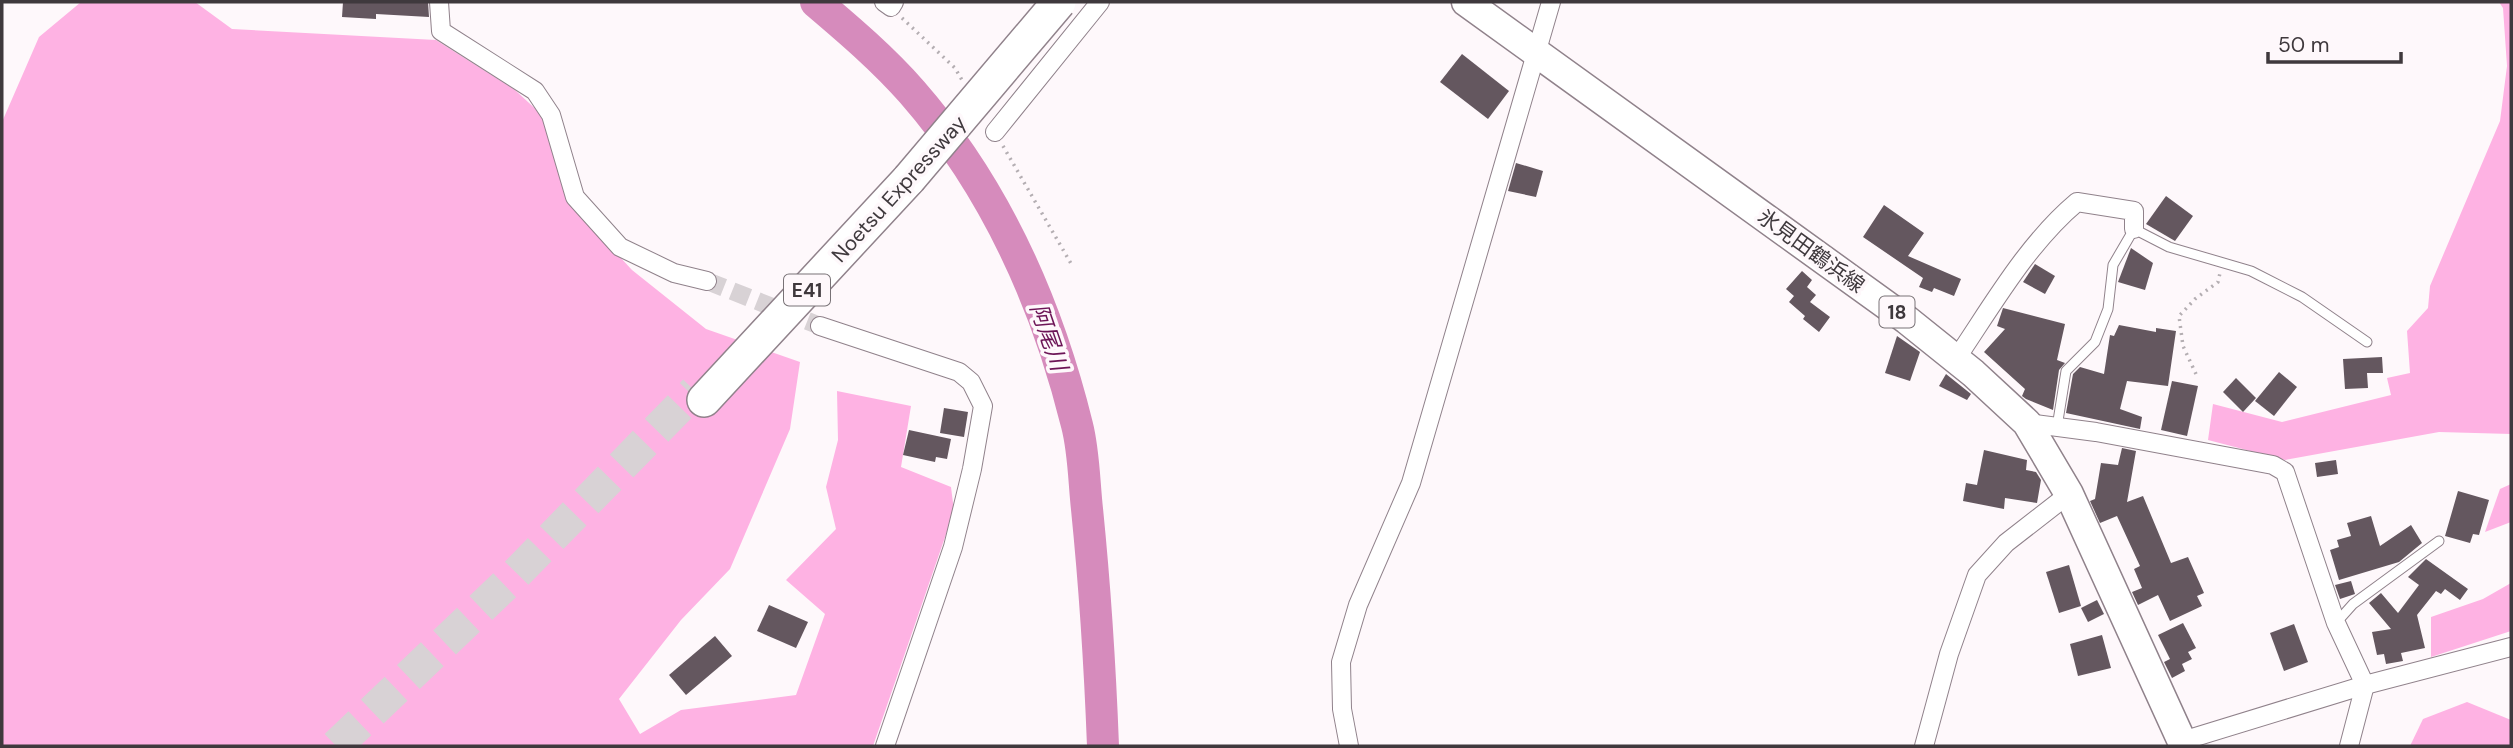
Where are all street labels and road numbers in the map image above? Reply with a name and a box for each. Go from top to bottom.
street label: Noetsu Expressway [825,109,973,269]
street label: 氷見田鶴浜線 [1752,203,1870,299]
road number: E41 [784,274,830,306]
road number: 18 [1880,296,1914,328]

